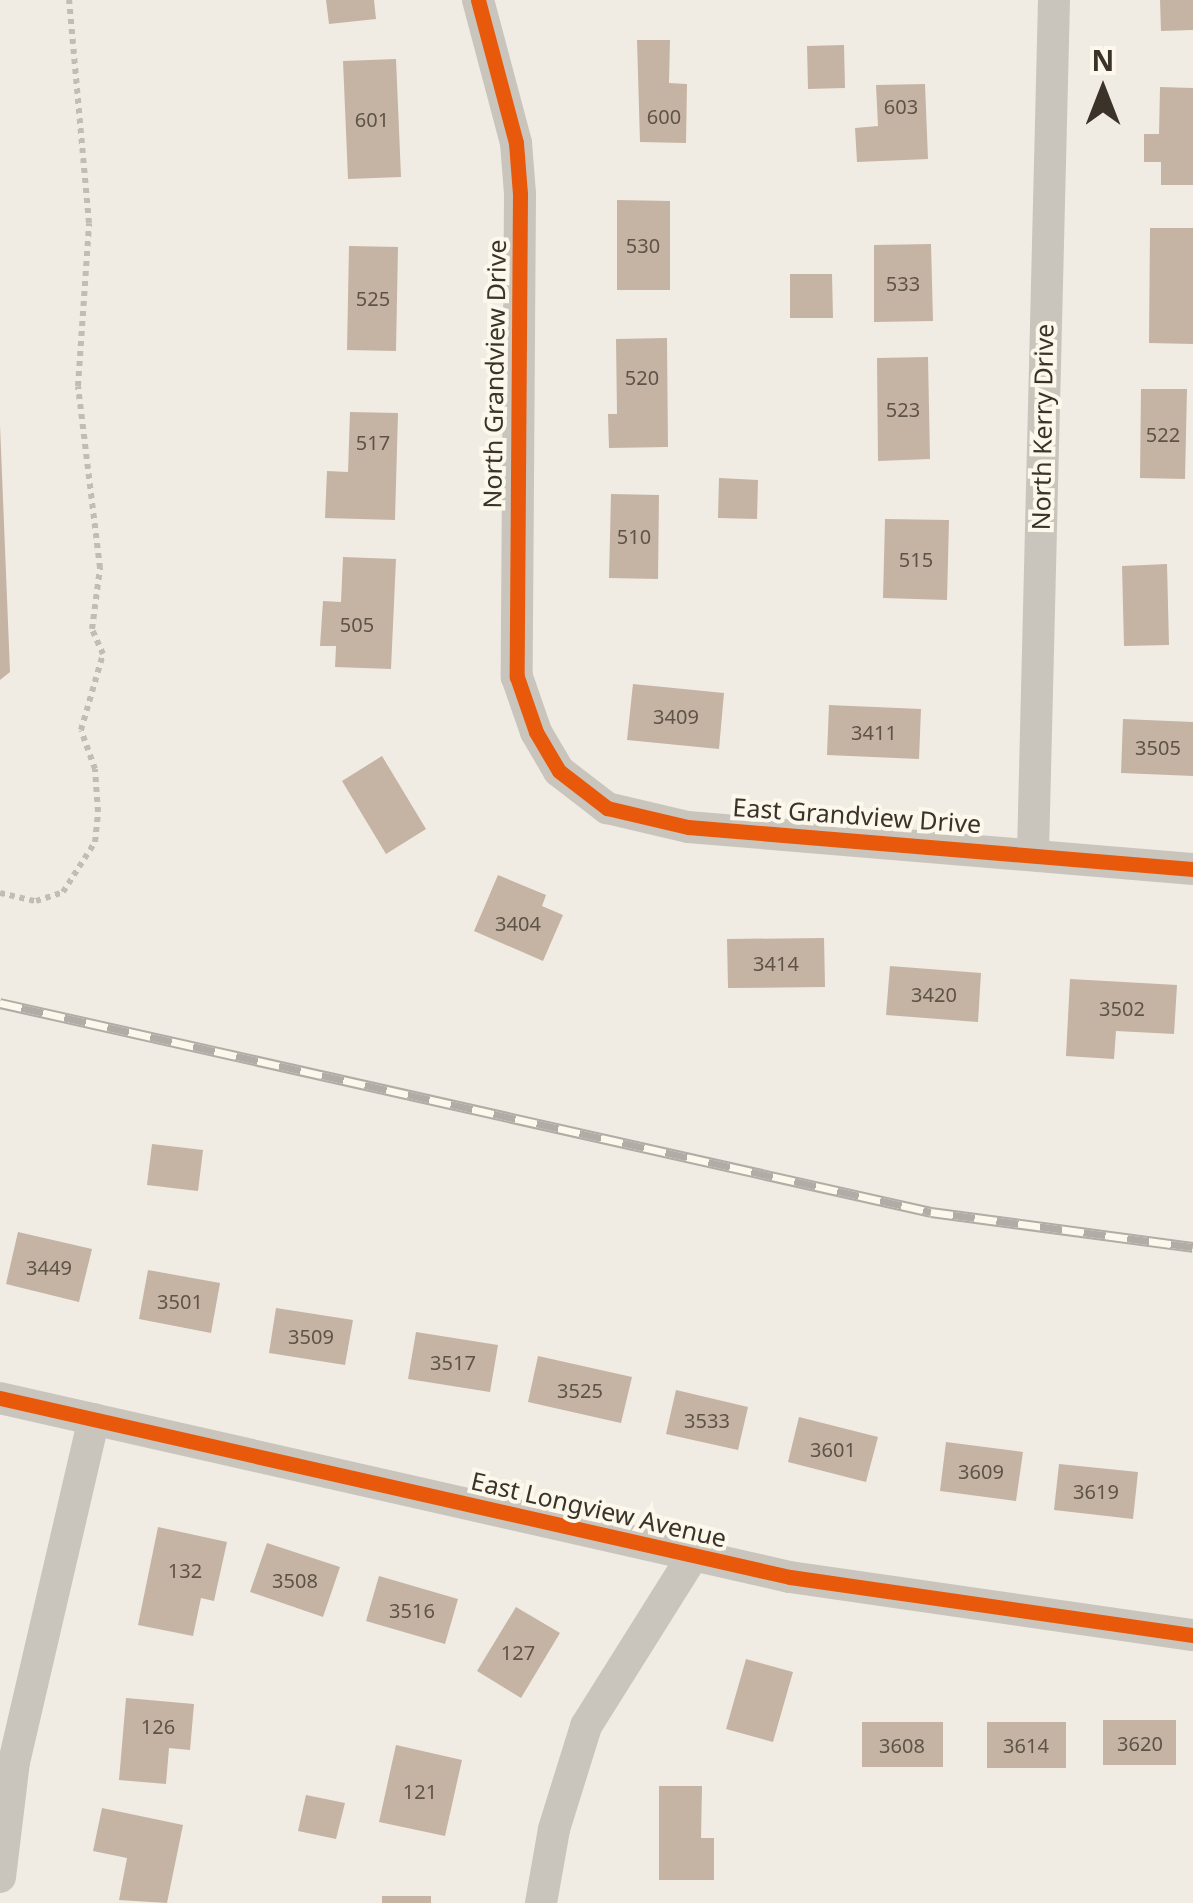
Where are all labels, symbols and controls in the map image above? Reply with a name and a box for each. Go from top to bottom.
north arrow [1053,40,1153,140]
text: N [1092,41,1114,79]
house number: 603 [884,94,918,118]
house number: 600 [647,104,681,128]
house number: 601 [355,107,389,131]
house number: 530 [626,233,660,257]
street label: North Grandview Drive [477,239,511,509]
house number: 533 [886,271,920,295]
house number: 525 [356,286,390,310]
street label: North Kerry Drive [1025,323,1059,531]
house number: 520 [625,365,659,389]
house number: 523 [886,397,920,421]
house number: 522 [1146,422,1180,446]
house number: 517 [356,430,390,454]
house number: 510 [617,524,651,548]
house number: 515 [899,547,933,571]
house number: 505 [340,612,374,636]
house number: 3409 [653,704,699,728]
house number: 3411 [851,720,897,744]
house number: 3505 [1135,735,1181,759]
street label: East Grandview Drive [732,791,982,839]
house number: 3404 [495,911,541,935]
house number: 3414 [753,951,799,975]
house number: 3420 [911,982,957,1006]
house number: 3502 [1099,996,1145,1020]
house number: 3449 [26,1255,72,1279]
house number: 3501 [157,1289,203,1313]
house number: 3509 [288,1324,334,1348]
house number: 3517 [430,1350,476,1374]
house number: 3525 [557,1378,603,1402]
house number: 3533 [684,1408,730,1432]
house number: 3601 [810,1437,856,1461]
house number: 3609 [958,1459,1004,1483]
street label: East Longview Avenue [468,1465,730,1553]
house number: 3619 [1073,1479,1119,1503]
house number: 132 [168,1558,202,1582]
house number: 3508 [272,1568,318,1592]
house number: 3516 [389,1598,435,1622]
house number: 127 [501,1640,535,1664]
house number: 126 [141,1714,175,1738]
house number: 3620 [1117,1731,1163,1755]
house number: 3608 [879,1733,925,1757]
house number: 3614 [1003,1733,1049,1757]
house number: 121 [403,1779,437,1803]

